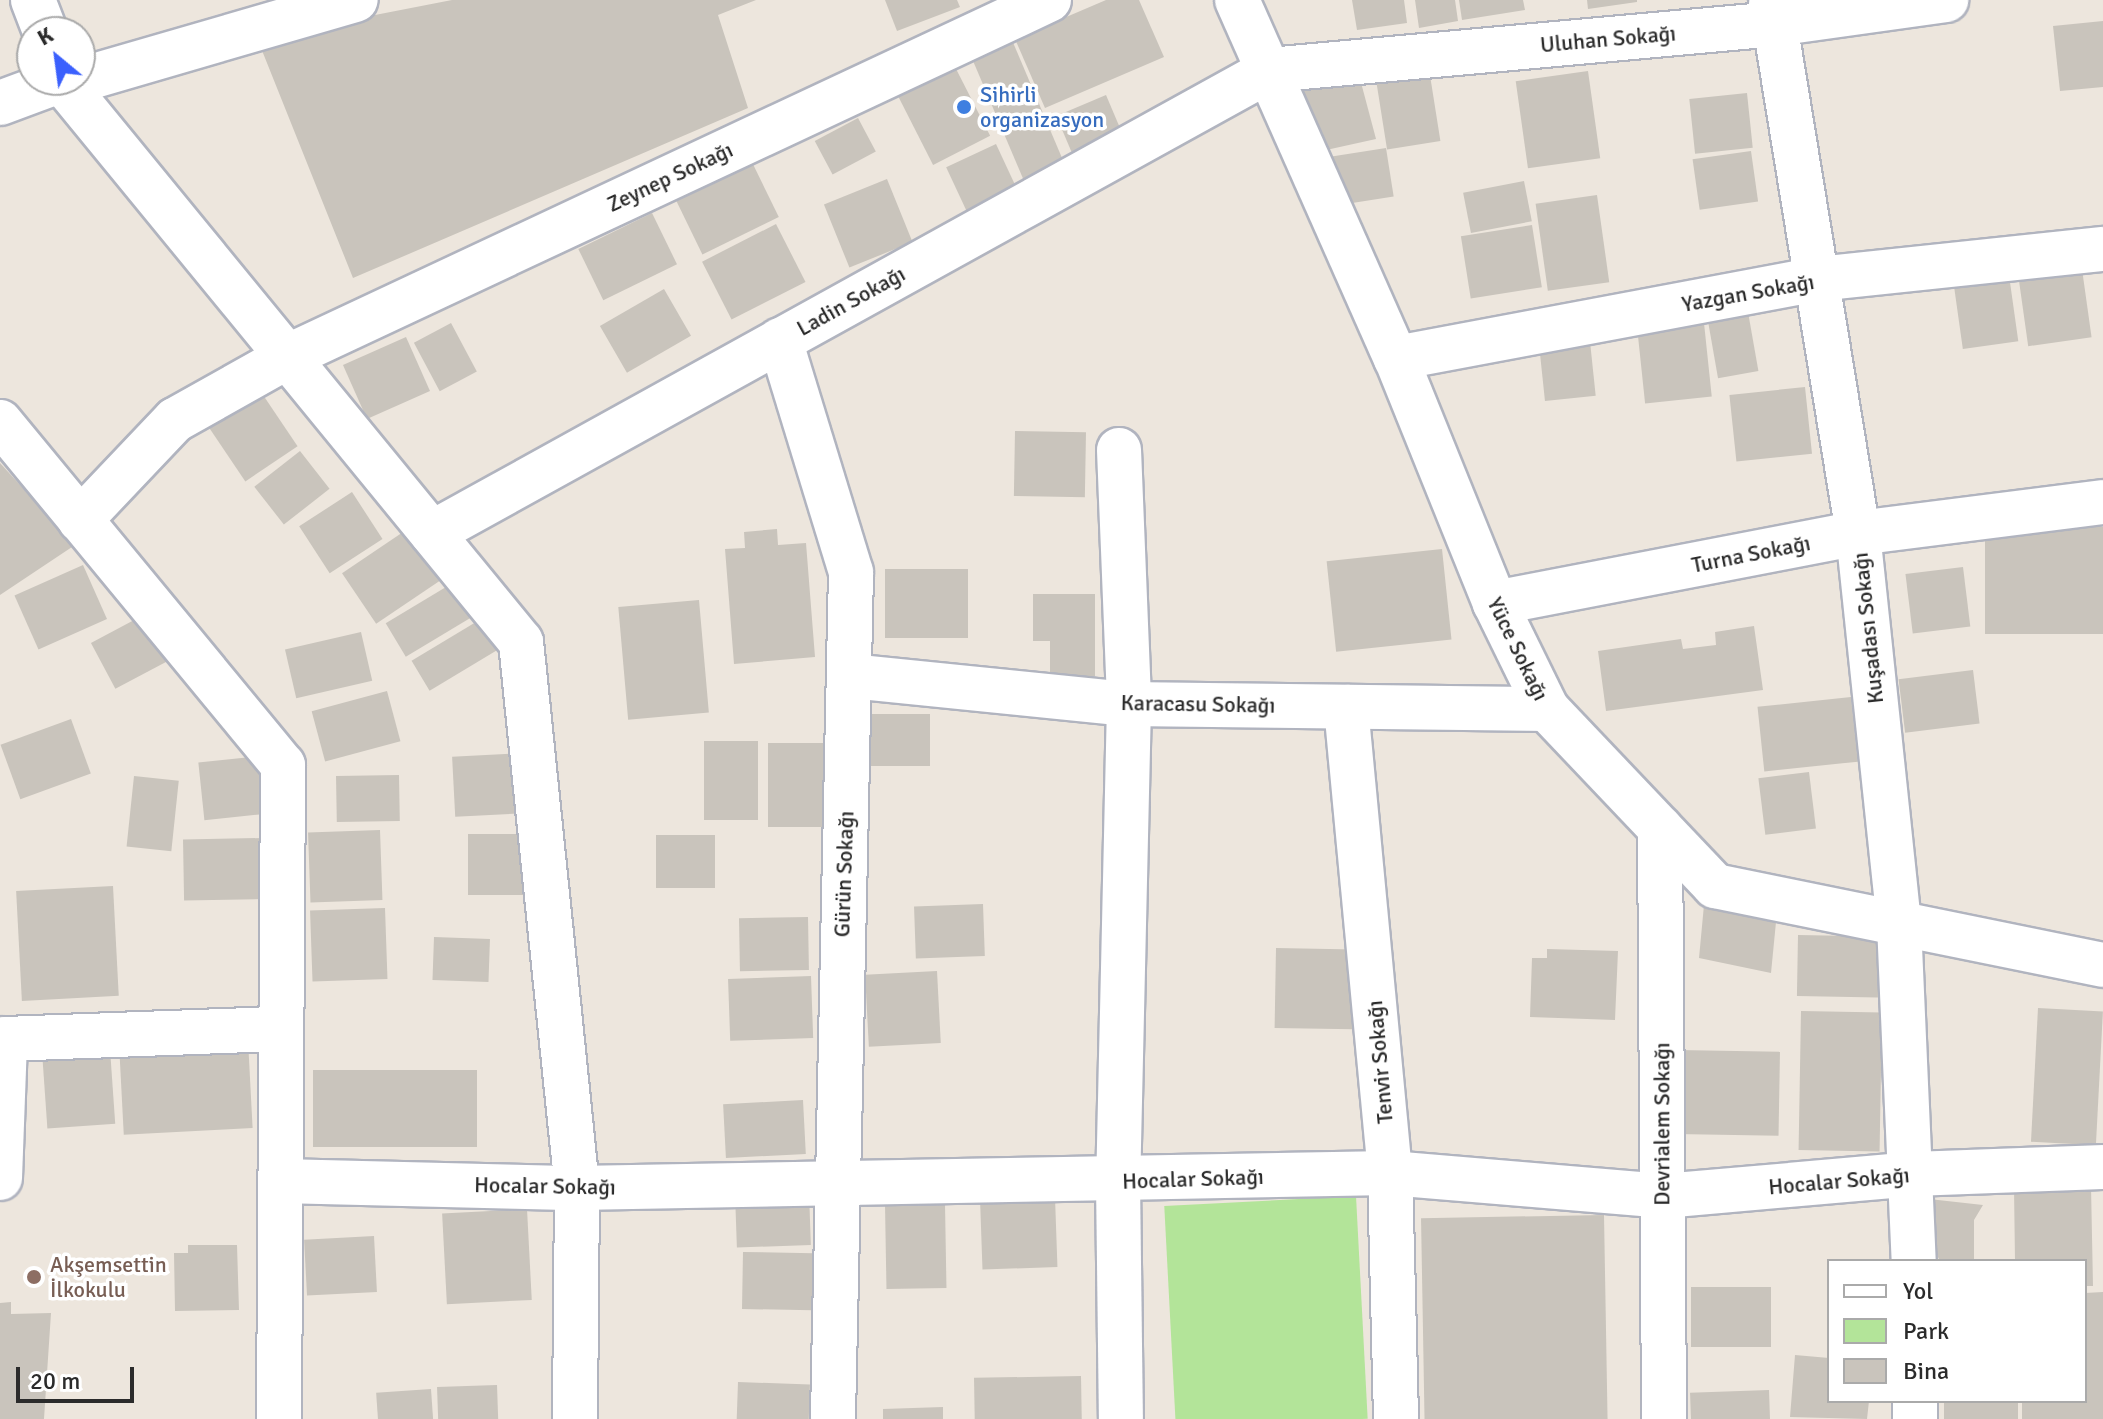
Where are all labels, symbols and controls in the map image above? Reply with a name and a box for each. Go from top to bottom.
north arrow [16,16,96,96]
street label: Uluhan Sokağı [1539,20,1677,58]
text: K [33,21,58,51]
place label: Sihirli organizasyon [980,81,1104,132]
marker: Sihirli organizasyon [955,98,973,116]
street label: Zeynep Sokağı [603,136,737,218]
street label: Ladin Sokağı [792,260,910,342]
street label: Yazgan Sokağı [1680,268,1816,318]
street label: Turna Sokağı [1689,530,1813,578]
street label: Kuşadası Sokağı [1847,551,1889,705]
street label: Yüce Sokağı [1482,593,1554,705]
street label: Karacasu Sokağı [1120,689,1276,719]
street label: Gürün Sokağı [829,810,859,938]
street label: Tenvir Sokağı [1361,999,1399,1125]
street label: Devrialem Sokağı [1649,1042,1675,1206]
street label: Hocalar Sokağı [1767,1162,1911,1200]
street label: Hocalar Sokağı [1122,1163,1264,1195]
street label: Hocalar Sokağı [474,1172,616,1200]
place label: Akşemsettin İlkokulu [50,1251,167,1302]
legend [1827,1259,2087,1403]
marker: Akşemsettin İlkokulu [25,1268,43,1286]
text: Yol [1903,1276,1933,1306]
text: Park [1903,1316,1949,1346]
scale bar [20,1351,138,1401]
text: Bina [1903,1356,1949,1386]
text: 20 m [30,1366,80,1396]

